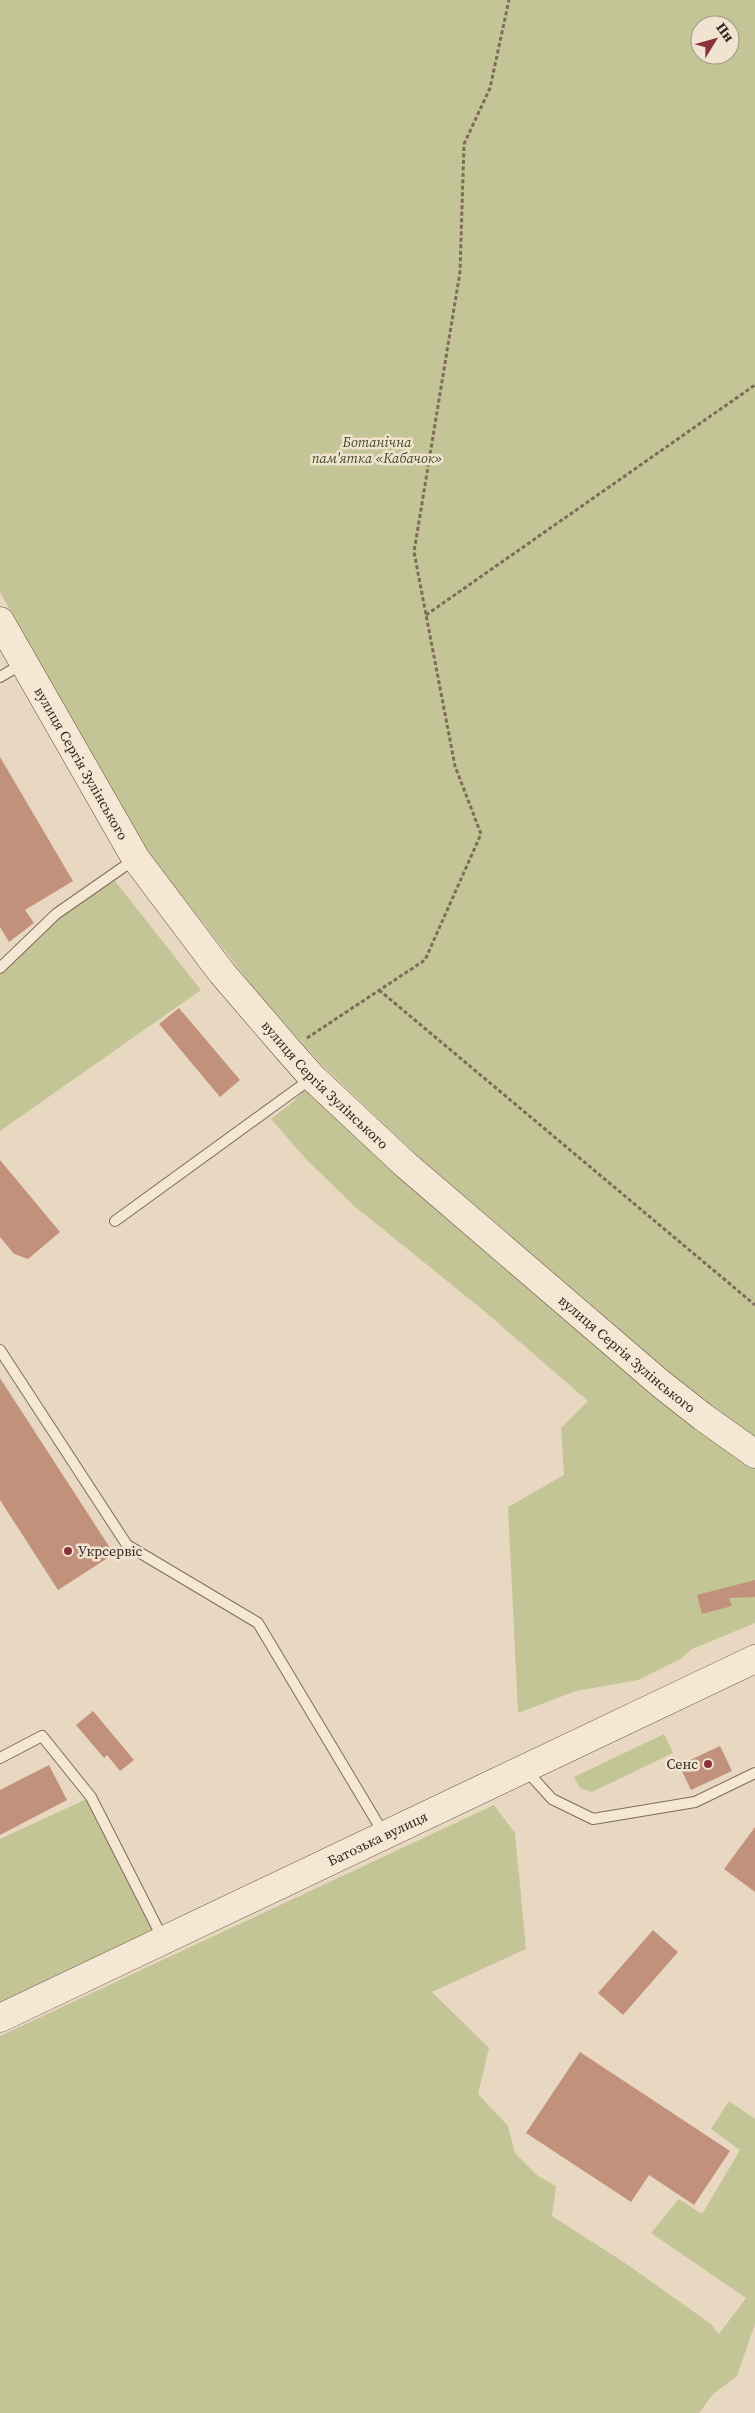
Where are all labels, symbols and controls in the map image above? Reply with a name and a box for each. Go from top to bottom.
north arrow [690,15,740,65]
text: Пн [711,18,739,46]
park label: Ботанічна пам'ятка «Кабачок» [312,432,442,468]
street label: вулиця Сергія Зулінського [30,683,133,844]
street label: вулиця Сергія Зулінського [257,1016,393,1154]
street label: вулиця Сергія Зулінського [554,1290,700,1418]
place label: Укрсервіс [78,1541,143,1561]
marker: Укрсервіс [62,1545,74,1557]
place label: Сенс [666,1754,698,1774]
marker: Сенс [702,1758,714,1770]
street label: Батозька вулиця [324,1806,431,1871]

